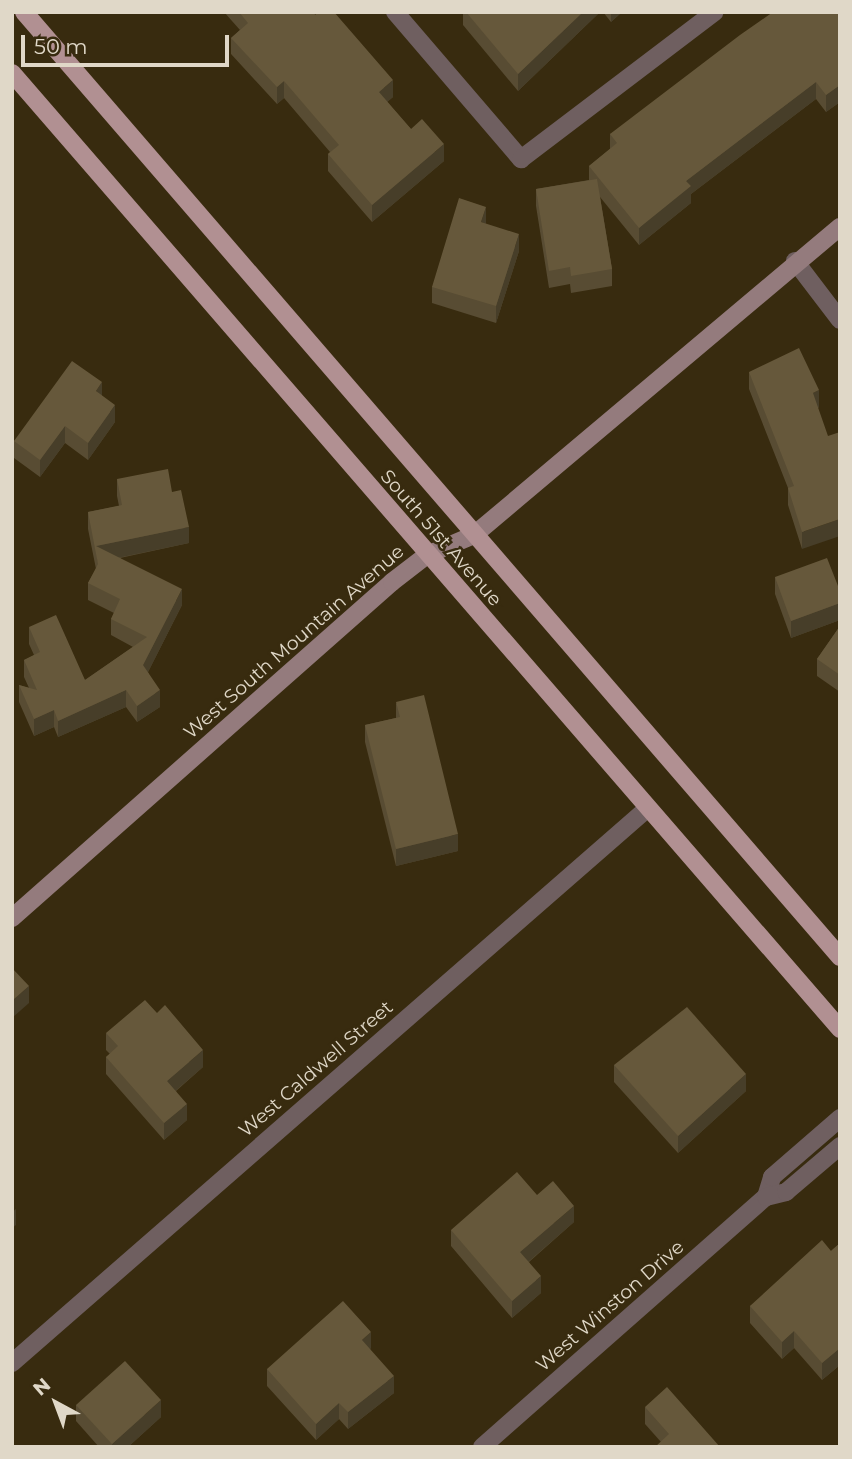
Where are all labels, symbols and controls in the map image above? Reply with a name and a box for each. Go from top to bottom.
scale bar [24,21,233,65]
text: 50 m [34,34,88,59]
street label: South 51st Avenue [376,465,506,611]
street label: West South Mountain Avenue [179,540,409,744]
street label: West Caldwell Street [234,996,398,1142]
street label: West Winston Drive [531,1236,689,1376]
north arrow [21,1368,91,1438]
text: N [29,1373,55,1400]

